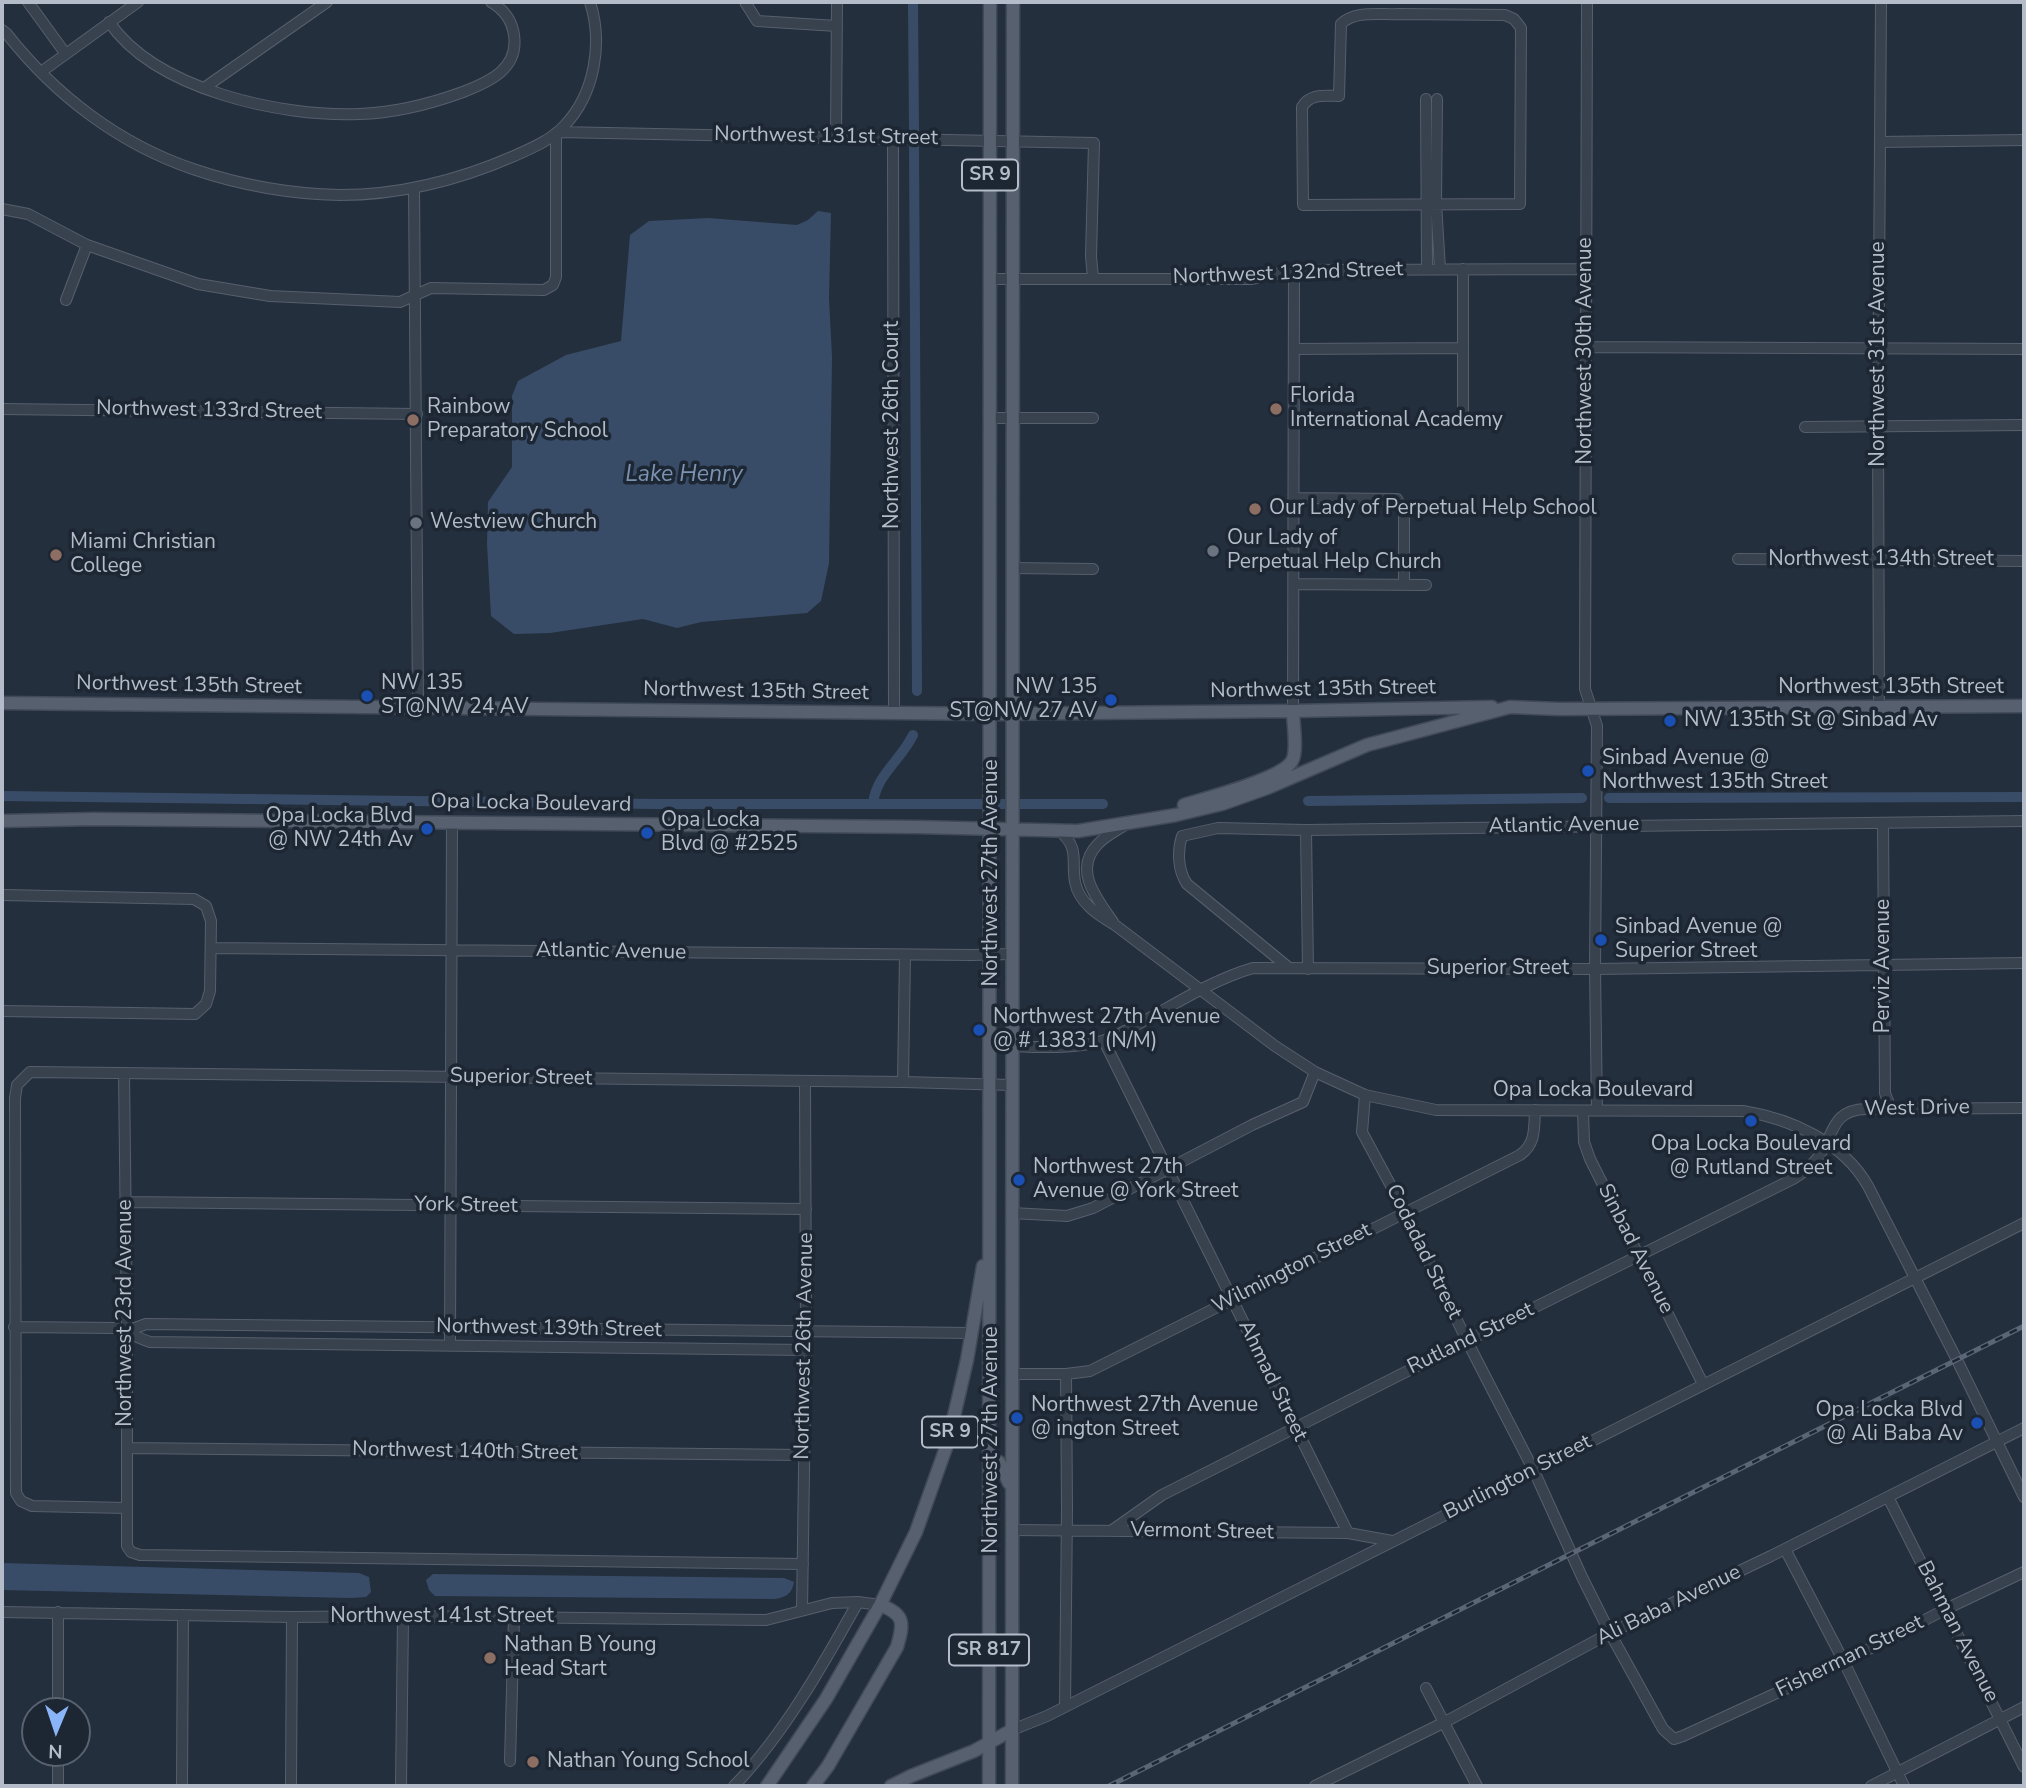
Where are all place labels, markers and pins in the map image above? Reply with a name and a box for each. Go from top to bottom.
place label: Florida International Academy [1290,384,1503,434]
place label: Rainbow Preparatory School [427,395,608,445]
marker: Florida International Academy [1268,401,1284,417]
marker: Rainbow Preparatory School [405,412,421,428]
place label: Our Lady of Perpetual Help School [1269,496,1597,522]
marker: Our Lady of Perpetual Help School [1247,501,1263,517]
place label: Westview Church [430,510,597,536]
marker: Westview Church [408,515,424,531]
place label: Our Lady of Perpetual Help Church [1227,526,1442,576]
place label: Miami Christian College [70,530,216,580]
marker: Our Lady of Perpetual Help Church [1205,543,1221,559]
marker: Miami Christian College [48,547,64,563]
place label: NW 135 ST@NW 24 AV [381,671,528,721]
place label: NW 135 ST@NW 27 AV [950,675,1097,725]
marker: NW 135 ST@NW 24 AV [359,688,375,704]
marker: NW 135 ST@NW 27 AV [1103,692,1119,708]
place label: NW 135th St @ Sinbad Av [1684,708,1938,734]
marker: NW 135th St @ Sinbad Av [1662,713,1678,729]
place label: Sinbad Avenue @ Northwest 135th Street [1602,746,1828,796]
marker: Sinbad Avenue @ Northwest 135th Street [1580,763,1596,779]
place label: Opa Locka Blvd @ NW 24th Av [265,804,413,854]
place label: Opa Locka Blvd @ #2525 [661,808,798,858]
marker: Opa Locka Blvd @ NW 24th Av [419,821,435,837]
marker: Opa Locka Blvd @ #2525 [639,825,655,841]
place label: Sinbad Avenue @ Superior Street [1615,915,1782,965]
marker: Sinbad Avenue @ Superior Street [1593,932,1609,948]
place label: Northwest 27th Avenue @ # 13831 (N/M) [993,1005,1220,1055]
marker: Northwest 27th Avenue @ # 13831 (N/M) [971,1022,987,1038]
marker: Opa Locka Boulevard @ Rutland Street [1743,1113,1759,1129]
place label: Opa Locka Boulevard @ Rutland Street [1651,1132,1851,1182]
place label: Northwest 27th Avenue @ York Street [1033,1155,1238,1205]
marker: Northwest 27th Avenue @ York Street [1011,1172,1027,1188]
place label: Northwest 27th Avenue @ ington Street [1031,1393,1258,1443]
place label: Opa Locka Blvd @ Ali Baba Av [1815,1398,1963,1448]
marker: Northwest 27th Avenue @ ington Street [1009,1410,1025,1426]
marker: Opa Locka Blvd @ Ali Baba Av [1969,1415,1985,1431]
place label: Nathan B Young Head Start [504,1633,657,1683]
marker: Nathan B Young Head Start [482,1650,498,1666]
place label: Nathan Young School [547,1749,749,1775]
marker: Nathan Young School [525,1754,541,1770]

